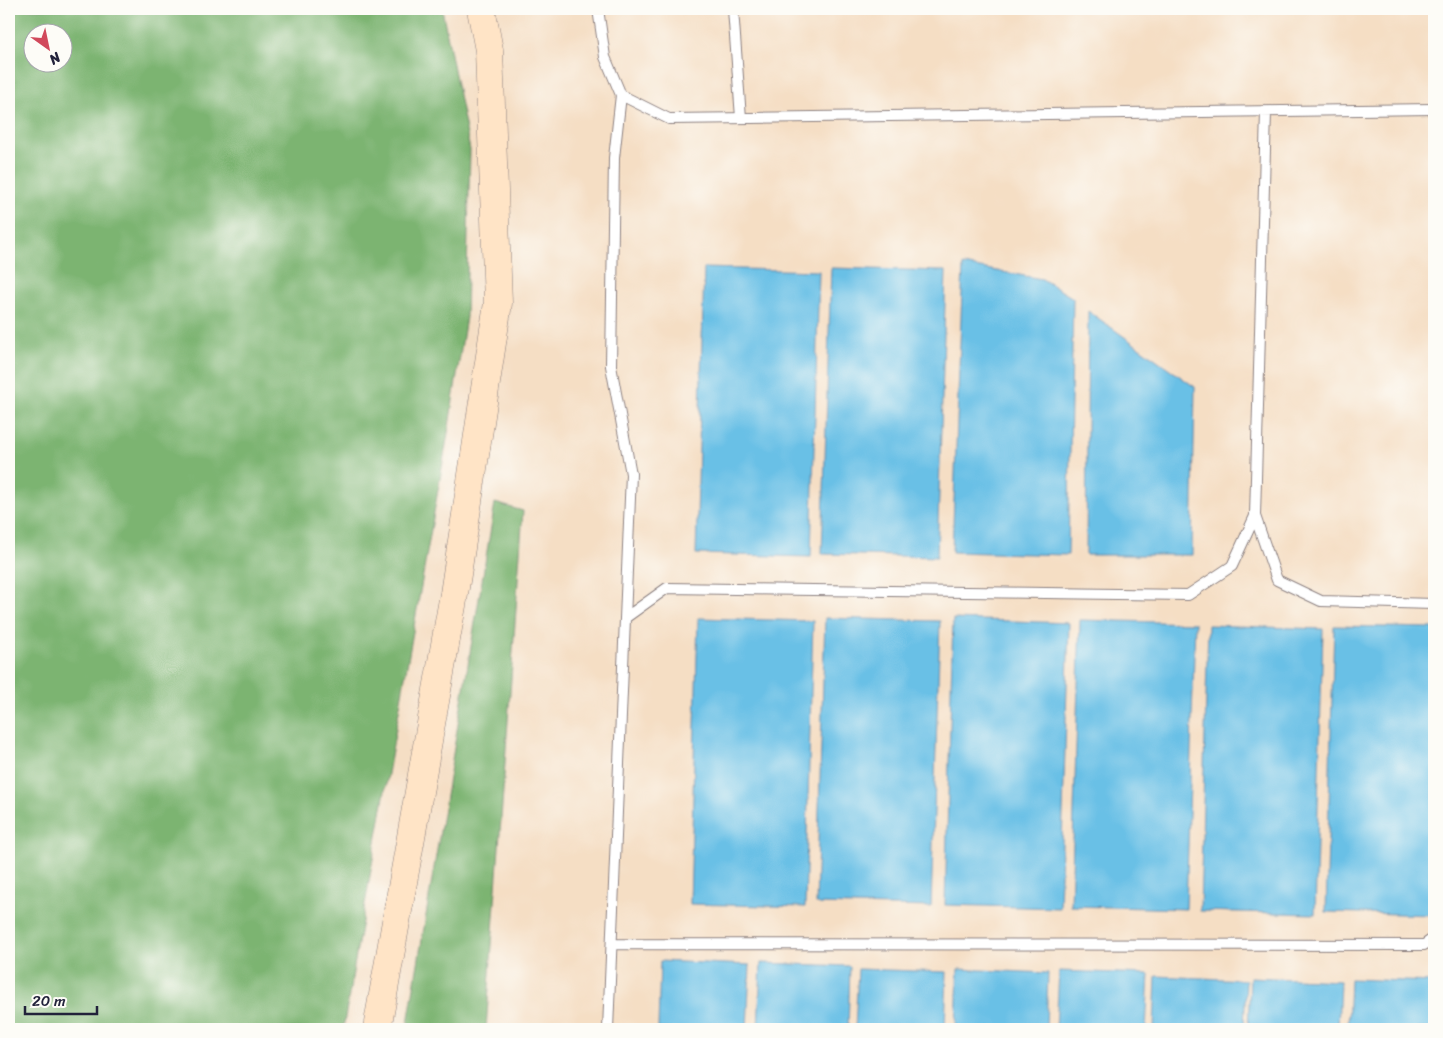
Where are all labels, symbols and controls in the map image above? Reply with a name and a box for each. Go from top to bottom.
north arrow [22,22,72,72]
text: N [44,45,67,72]
scale bar [25,983,98,1015]
text: 20 m [32,988,66,1014]

